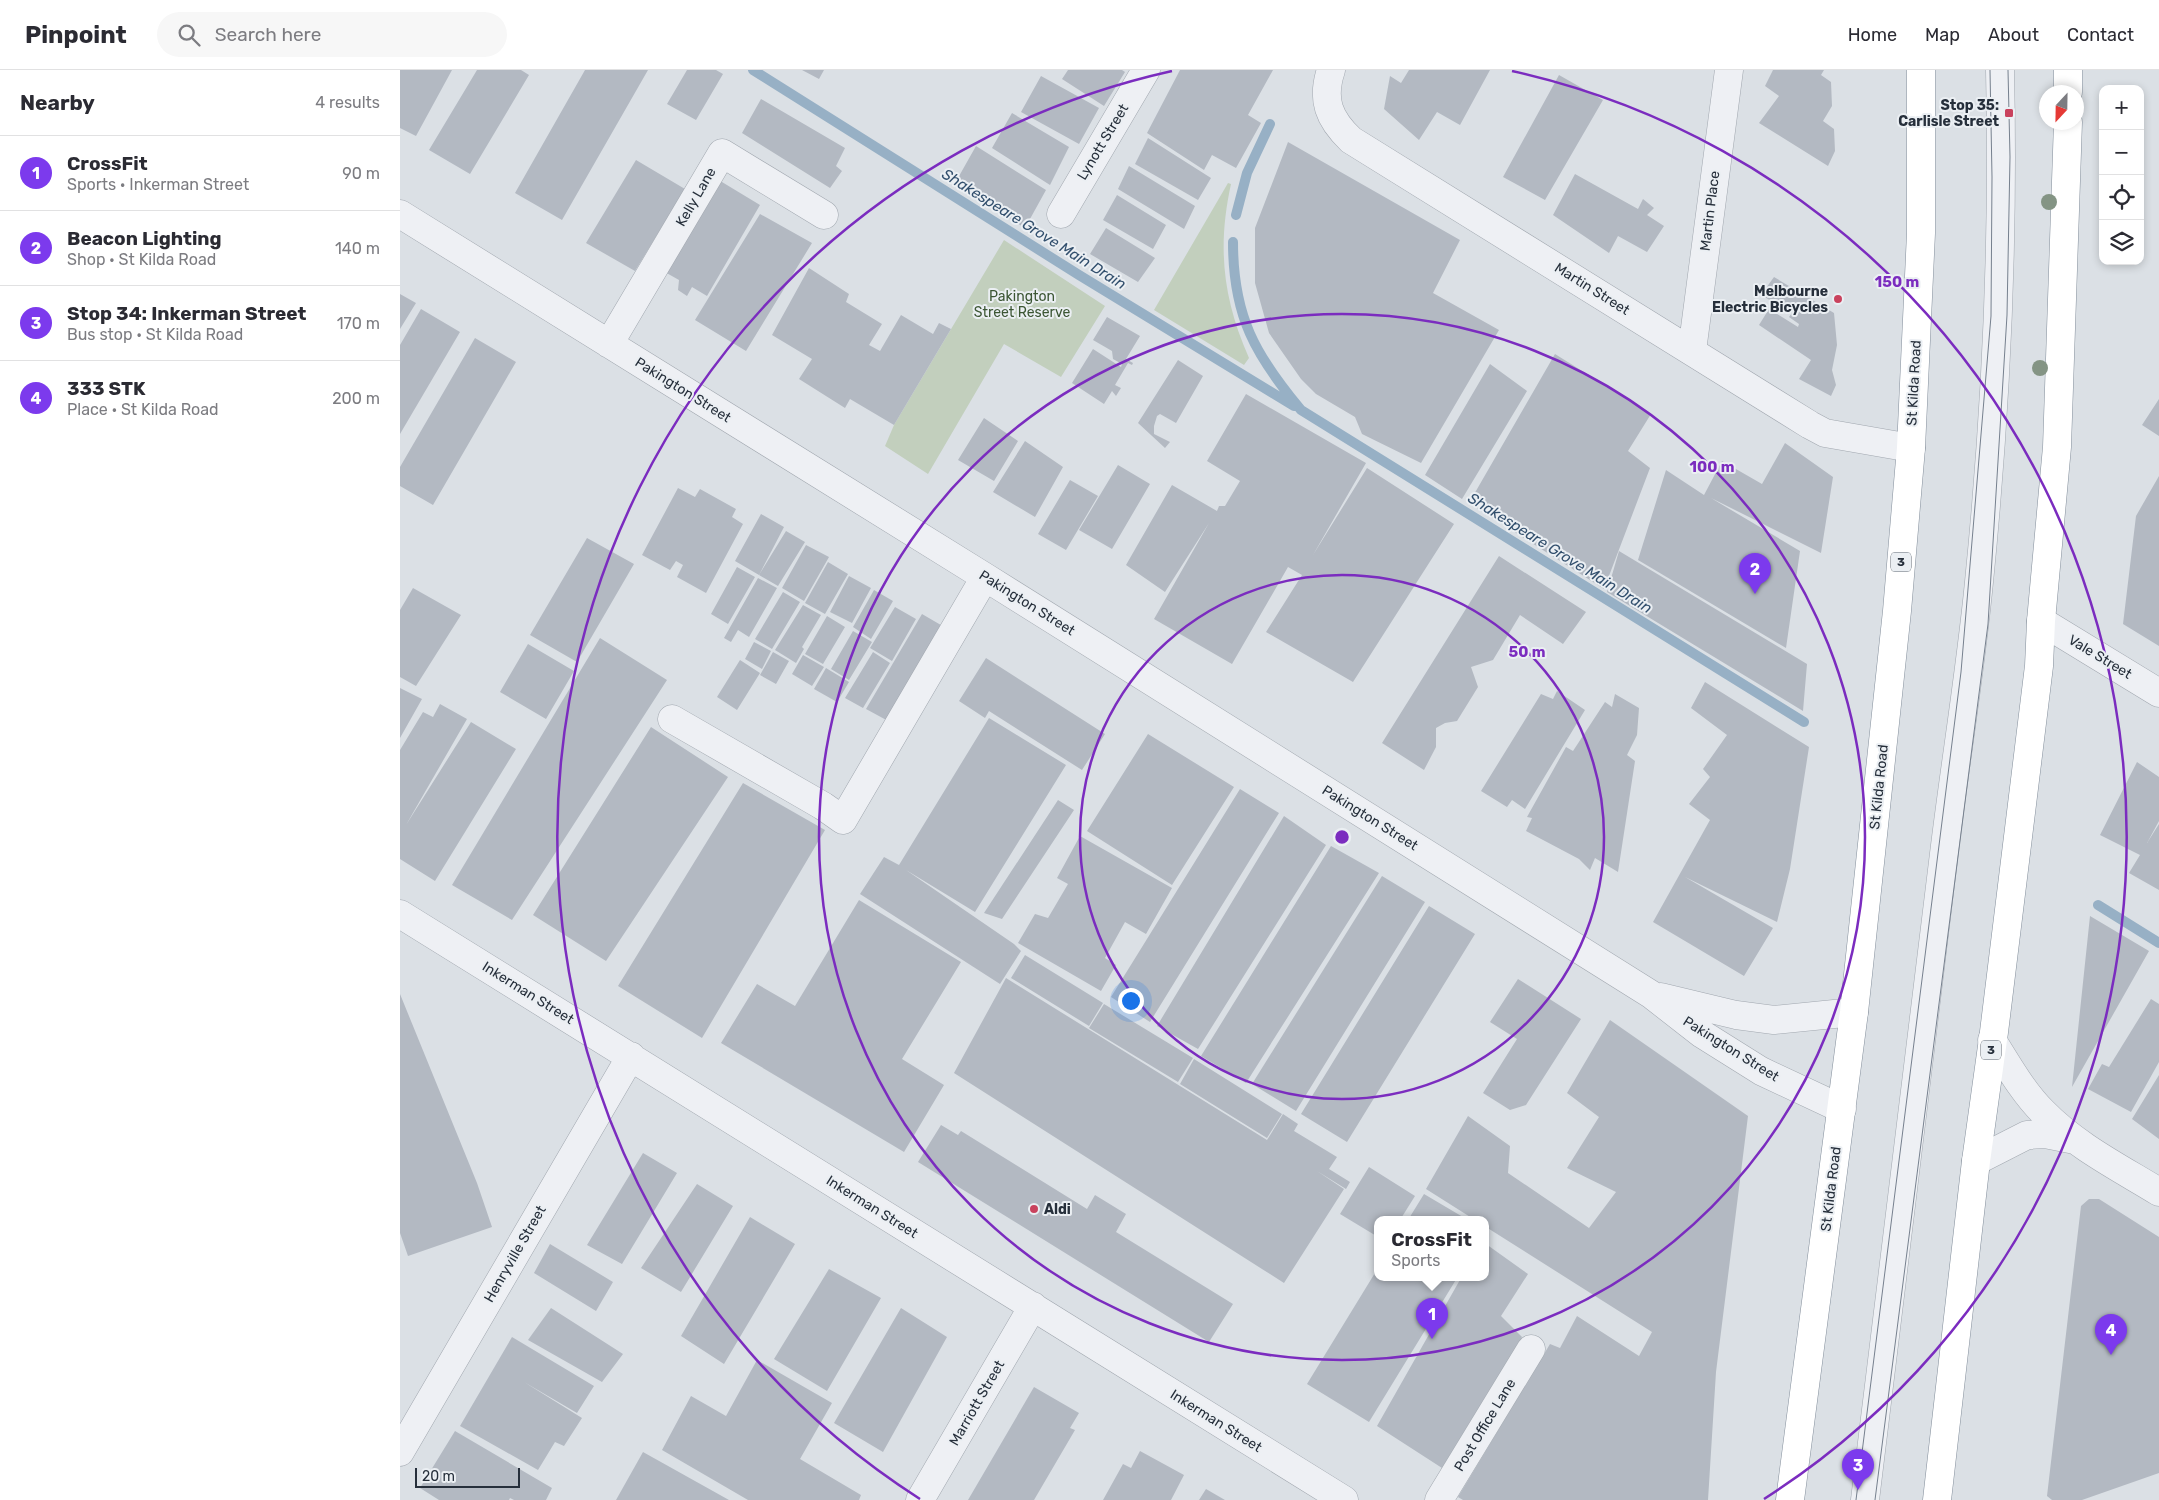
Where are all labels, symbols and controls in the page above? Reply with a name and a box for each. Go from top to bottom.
search box [157,12,507,57]
text: Pinpoint [25,21,127,49]
icon: search [175,21,203,49]
text: Search here [215,23,321,46]
text: Home [1848,24,1897,46]
text: Map [1925,24,1960,46]
text: About [1988,24,2039,46]
text: Contact [2067,24,2134,46]
north arrow [2039,85,2084,130]
map controls [2099,85,2144,265]
button: + [2099,85,2144,130]
text: Nearby [20,90,95,115]
text: 4 results [315,93,380,112]
place label: Stop 35: Carlisle Street [1898,97,1999,130]
street label: Lynott Street [1074,101,1133,183]
marker: Stop 35: Carlisle Street [2003,107,2015,119]
button: − [2099,130,2144,175]
text: CrossFit [67,152,148,175]
text: 1 [32,164,40,183]
text: 90 m [342,164,380,183]
street label: Kelly Lane [672,164,720,230]
water label: Shakespeare Grove Main Drain [939,165,1129,293]
street label: Martin Place [1697,170,1723,252]
text: Sports · Inkerman Street [67,175,249,194]
button: locate [2099,175,2144,220]
button: layers [2099,220,2144,265]
text: Beacon Lighting [67,227,222,250]
text: 2 [31,239,41,258]
text: 140 m [335,239,380,258]
text: Shop · St Kilda Road [67,250,216,269]
street label: Martin Street [1551,259,1633,319]
text: 150 m [1875,273,1919,291]
place label: Melbourne Electric Bicycles [1712,283,1828,316]
park label: Pakington Street Reserve [974,288,1070,321]
marker: Melbourne Electric Bicycles [1832,293,1844,305]
text: Stop 34: Inkerman Street [67,302,306,325]
text: 3 [31,314,41,333]
text: 170 m [337,314,380,333]
text: Bus stop · St Kilda Road [67,325,243,344]
street label: St Kilda Road [1903,340,1925,426]
street label: Pakington Street [632,354,735,427]
text: 333 STK [67,377,146,400]
text: 4 [31,389,41,408]
text: 200 m [332,389,380,408]
text: Place · St Kilda Road [67,400,219,419]
text: 100 m [1690,458,1734,476]
water label: Shakespeare Grove Main Drain [1465,489,1655,617]
road number: 3 [1891,552,1911,572]
pin: 2 [1739,553,1771,594]
street label: Pakington Street [976,567,1079,640]
street label: Vale Street [2065,631,2135,683]
text: 50 m [1509,643,1545,661]
street label: St Kilda Road [1866,744,1892,830]
street label: Pakington Street [1319,782,1422,855]
centre of rings [1333,828,1351,846]
street label: Inkerman Street [479,958,577,1028]
your location [1118,988,1144,1014]
street label: Pakington Street [1680,1013,1783,1086]
road number: 3 [1981,1040,2001,1060]
street label: St Kilda Road [1817,1146,1845,1232]
street label: Inkerman Street [823,1172,921,1242]
place label: Aldi [1044,1201,1071,1218]
street label: Henryville Street [480,1202,550,1305]
marker: Aldi [1028,1203,1040,1215]
popup [1374,1216,1489,1281]
text: CrossFit [1391,1228,1472,1251]
text: Sports [1391,1251,1440,1270]
pin: 1 [1416,1298,1448,1339]
pin: 4 [2095,1314,2127,1355]
street label: Marriott Street [946,1357,1009,1449]
street label: Post Office Lane [1451,1375,1519,1475]
street label: Inkerman Street [1167,1386,1265,1456]
pin: 3 [1842,1449,1874,1490]
scale bar [415,1465,520,1488]
text: 20 m [422,1468,455,1485]

